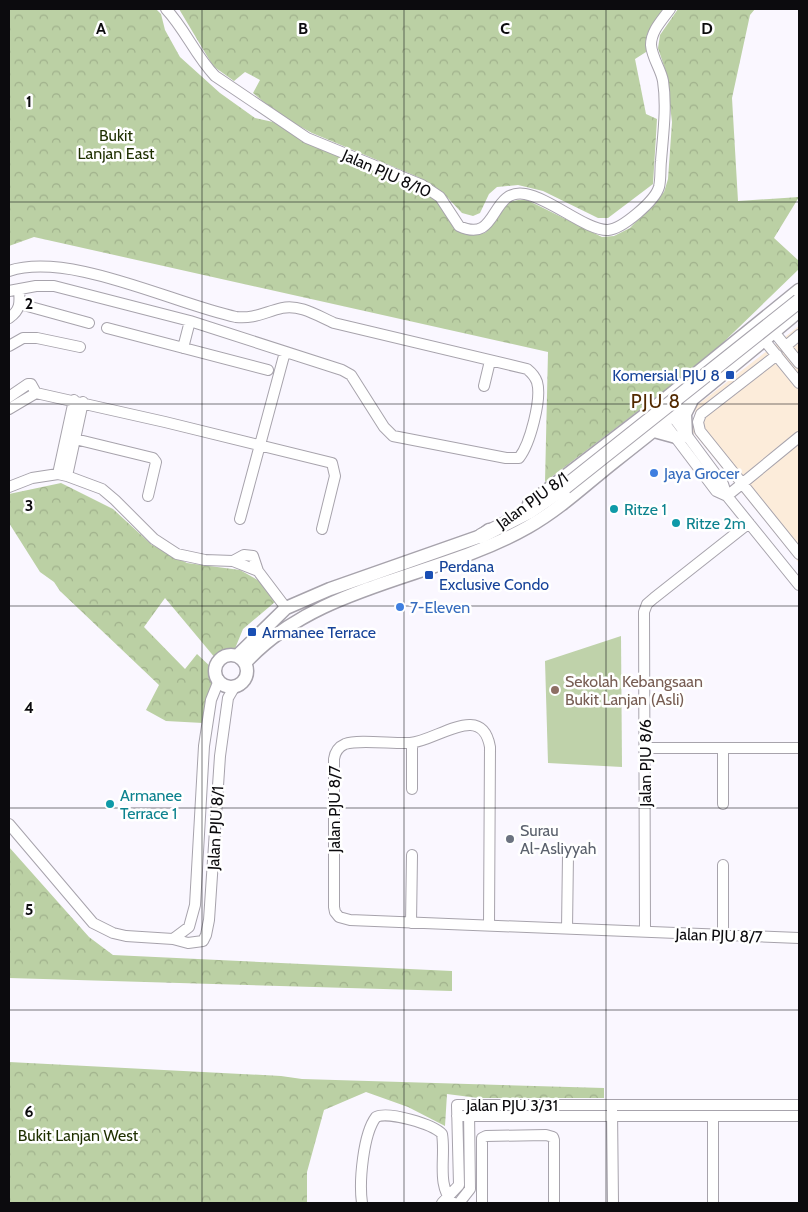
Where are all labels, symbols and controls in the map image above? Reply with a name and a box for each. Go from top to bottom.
text: A [96,19,106,38]
text: B [298,19,308,38]
text: C [500,19,510,38]
text: D [701,19,713,38]
text: 1 [26,92,32,111]
park label: Bukit Lanjan East [78,126,155,163]
street label: Jalan PJU 8/10 [339,145,434,202]
text: 2 [25,294,33,313]
place label: Komersial PJU 8 [612,366,720,385]
marker: Komersial PJU 8 [724,369,736,381]
district label: PJU 8 [631,390,681,413]
place label: Jaya Grocer [663,464,740,483]
marker: Jaya Grocer [648,467,660,479]
street label: Jalan PJU 8/1 [492,468,572,533]
text: 3 [25,496,33,515]
place label: Ritze 1 [624,500,667,519]
marker: Ritze 1 [608,503,620,515]
place label: Ritze 2m [686,514,746,533]
marker: Ritze 2m [670,517,682,529]
place label: Perdana Exclusive Condo [439,557,549,594]
marker: Perdana Exclusive Condo [423,569,435,581]
place label: 7-Eleven [410,598,470,617]
marker: 7-Eleven [394,601,406,613]
place label: Armanee Terrace [262,623,376,642]
marker: Armanee Terrace [246,626,258,638]
place label: Sekolah Kebangsaan Bukit Lanjan (Asli) [565,672,703,709]
marker: Sekolah Kebangsaan Bukit Lanjan (Asli) [549,684,561,696]
text: 4 [24,698,34,717]
street label: Jalan PJU 8/6 [636,719,655,808]
street label: Jalan PJU 8/7 [325,766,344,853]
place label: Armanee Terrace 1 [120,786,182,823]
street label: Jalan PJU 8/1 [204,786,227,872]
marker: Armanee Terrace 1 [104,798,116,810]
place label: Surau Al-Asliyyah [520,821,596,858]
marker: Surau Al-Asliyyah [504,833,516,845]
text: 5 [25,900,33,919]
street label: Jalan PJU 8/7 [674,924,763,947]
street label: Jalan PJU 3/31 [465,1096,558,1115]
text: 6 [25,1102,34,1121]
park label: Bukit Lanjan West [18,1126,139,1145]

